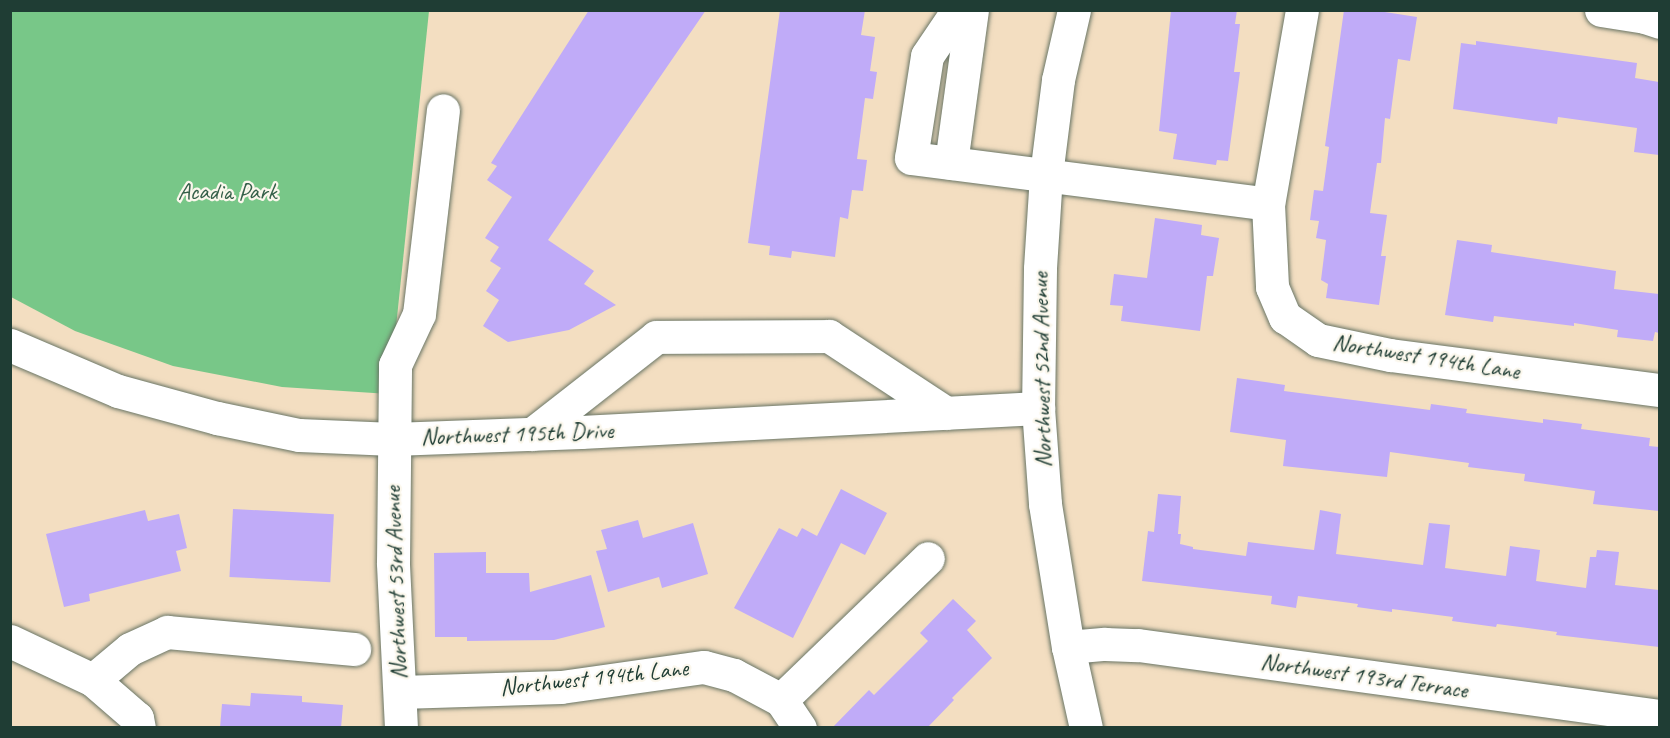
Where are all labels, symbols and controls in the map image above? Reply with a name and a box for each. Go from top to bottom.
park label: Acadia Park [178,178,276,206]
street label: Northwest 52nd Avenue [1026,272,1058,468]
street label: Northwest 194th Lane [1330,328,1522,386]
street label: Northwest 195th Drive [420,416,614,452]
street label: Northwest 53rd Avenue [378,486,414,680]
street label: Northwest 193rd Terrace [1258,647,1470,705]
street label: Northwest 194th Lane [499,654,689,702]

